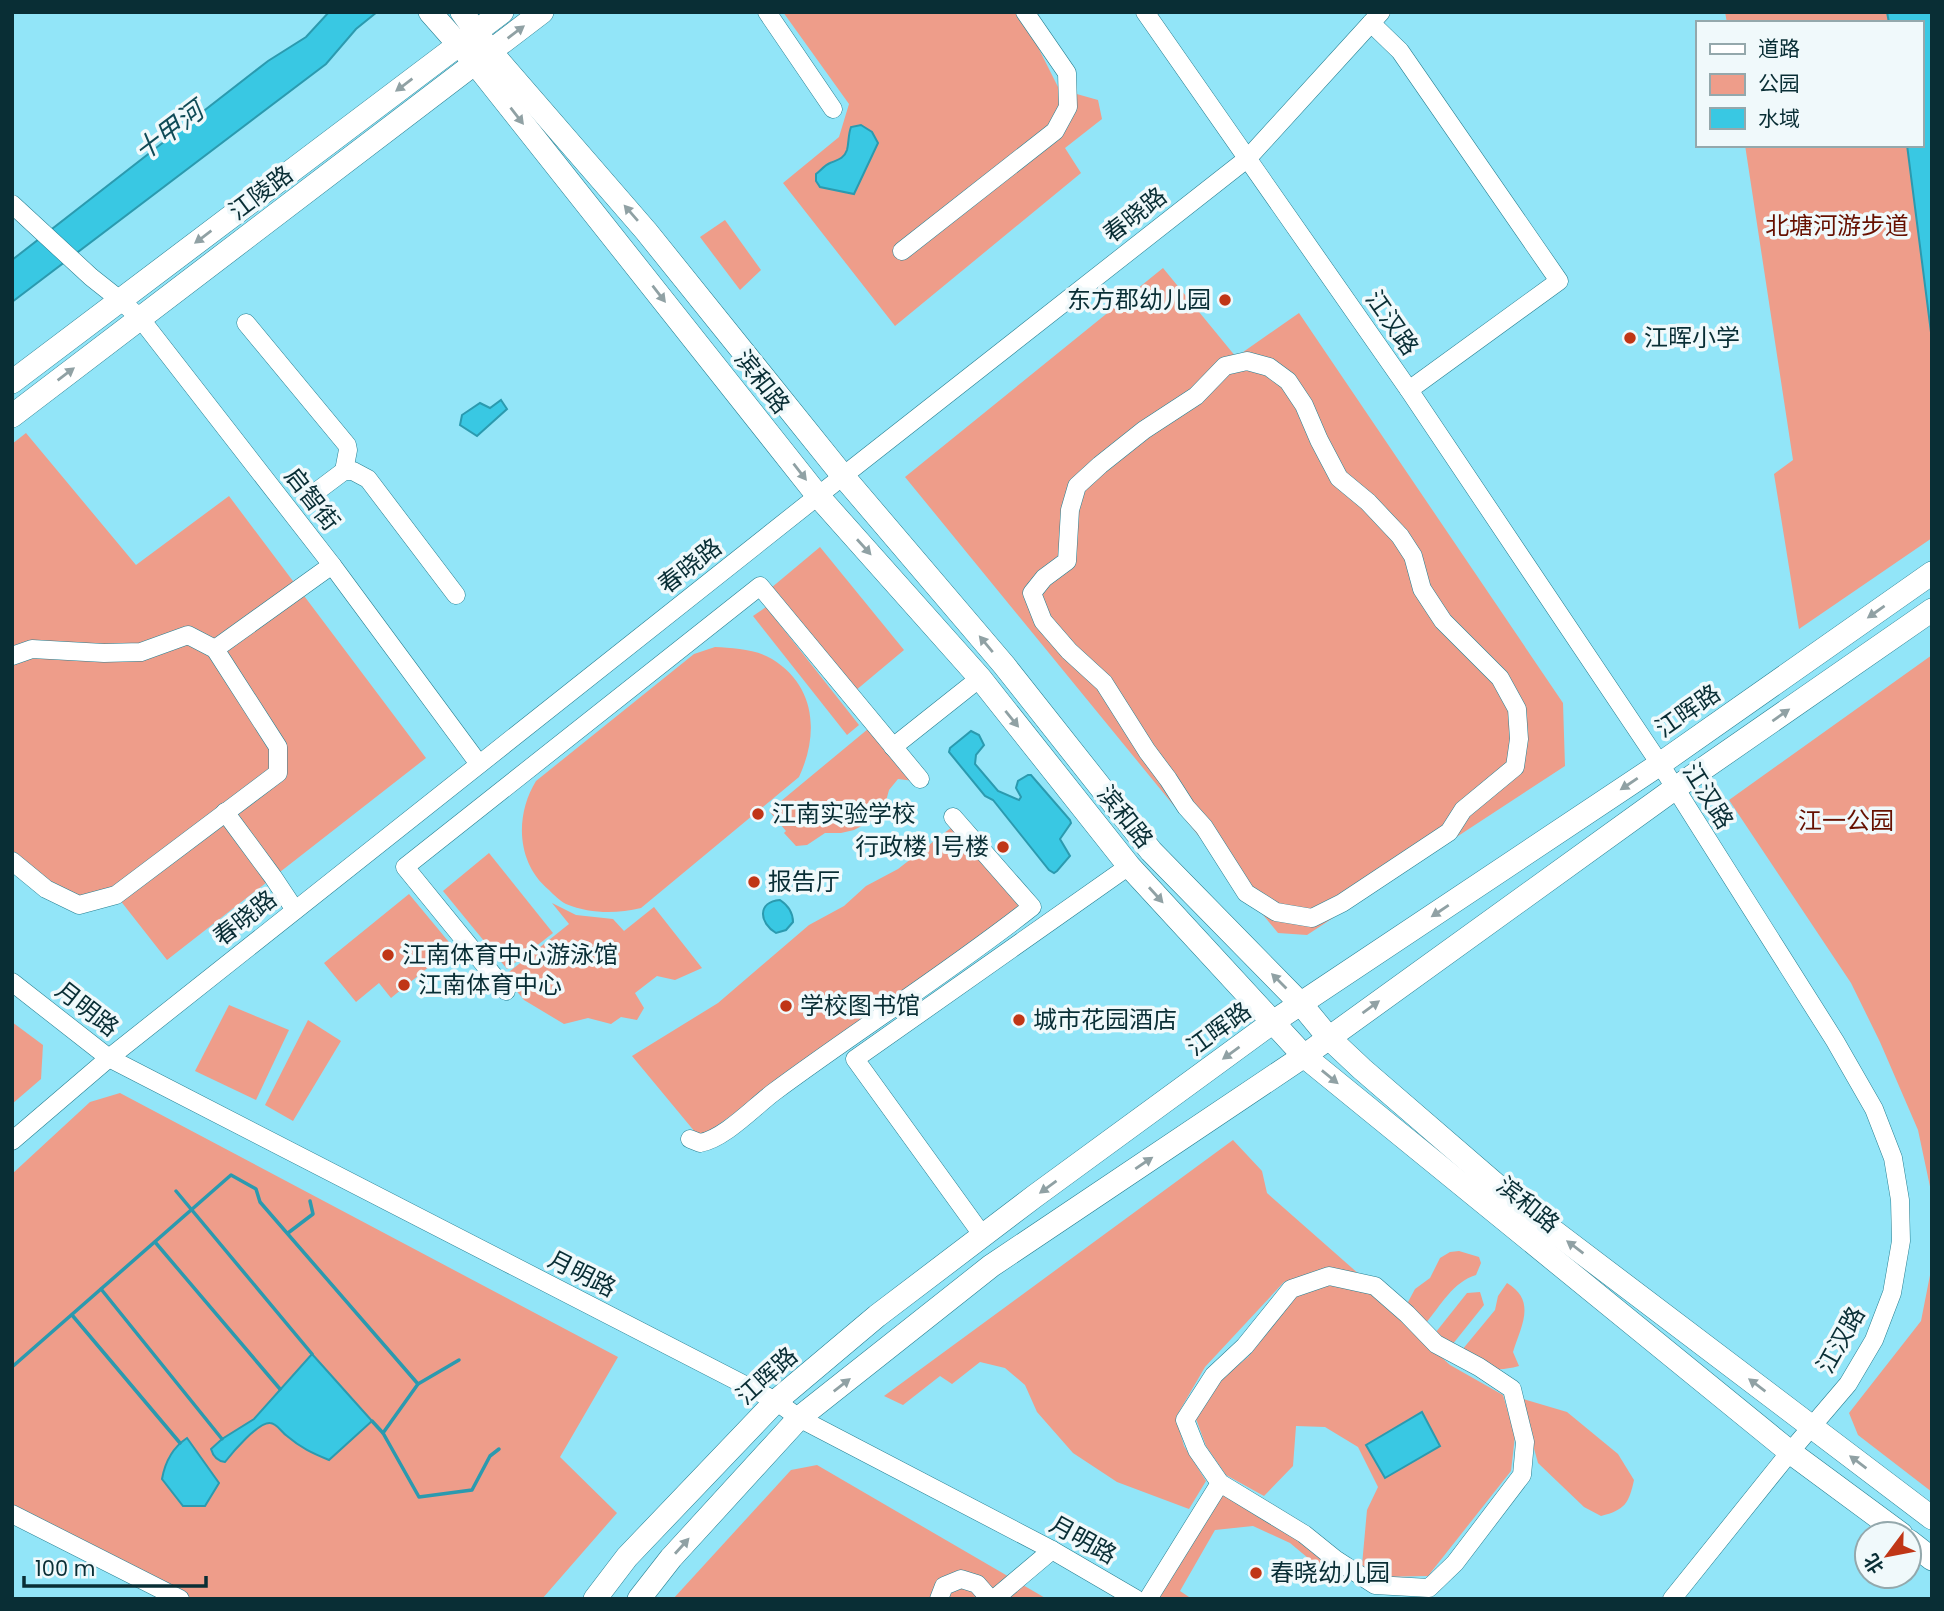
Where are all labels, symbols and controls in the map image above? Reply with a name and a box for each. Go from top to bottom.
legend [1696,21,1923,147]
one-way arrow [507,25,525,39]
text: 道路 [1758,34,1800,63]
text: 公园 [1758,69,1800,98]
one-way arrow [395,78,413,92]
water label: 十甲河 [127,90,215,169]
text: 水域 [1758,104,1800,133]
one-way arrow [510,107,524,125]
street label: 江陵路 [222,158,299,227]
street label: 春晓路 [1096,179,1173,250]
one-way arrow [623,204,639,222]
park label: 北塘河游步道 [1765,209,1909,242]
one-way arrow [194,230,212,244]
place label: 东方郡幼儿园 [1067,283,1211,316]
street label: 江汉路 [1358,284,1427,362]
one-way arrow [651,285,666,303]
marker: 东方郡幼儿园 [1217,292,1233,308]
place label: 江晖小学 [1644,321,1740,354]
marker: 江晖小学 [1622,330,1638,346]
street label: 滨和路 [727,343,798,420]
one-way arrow [57,367,75,382]
street label: 启智街 [277,460,348,537]
one-way arrow [792,464,807,481]
street label: 春晓路 [651,530,728,601]
one-way arrow [856,538,872,556]
one-way arrow [1867,605,1885,619]
one-way arrow [979,635,994,652]
street label: 江晖路 [1649,676,1727,745]
one-way arrow [1772,708,1790,722]
one-way arrow [1005,709,1020,727]
street label: 江汉路 [1675,756,1741,835]
one-way arrow [1620,777,1638,791]
street label: 滨和路 [1090,778,1161,855]
place label: 江南实验学校 [772,797,916,830]
park label: 江一公园 [1798,804,1894,837]
marker: 江南实验学校 [750,806,766,822]
place label: 行政楼 1号楼 [855,830,989,863]
marker: 行政楼 1号楼 [995,839,1011,855]
place label: 报告厅 [768,865,840,898]
marker: 报告厅 [746,874,762,890]
street label: 春晓路 [206,882,283,953]
one-way arrow [1148,886,1164,904]
one-way arrow [1431,904,1449,918]
place label: 江南体育中心游泳馆 [402,938,618,971]
marker: 江南体育中心游泳馆 [380,947,396,963]
place label: 江南体育中心 [418,968,562,1001]
street label: 月明路 [49,973,126,1044]
one-way arrow [1271,973,1288,990]
marker: 江南体育中心 [396,977,412,993]
place label: 学校图书馆 [800,989,920,1022]
street label: 江晖路 [1180,994,1258,1063]
marker: 学校图书馆 [778,998,794,1014]
one-way arrow [1362,1000,1381,1014]
place label: 城市花园酒店 [1033,1003,1177,1036]
marker: 城市花园酒店 [1011,1012,1027,1028]
one-way arrow [1223,1045,1241,1060]
one-way arrow [1321,1069,1338,1084]
one-way arrow [1134,1157,1153,1170]
street label: 滨和路 [1490,1169,1567,1240]
one-way arrow [1039,1180,1057,1194]
one-way arrow [1567,1240,1585,1255]
street label: 月明路 [543,1243,622,1305]
street label: 江汉路 [1809,1300,1872,1379]
street label: 江晖路 [729,1339,804,1412]
one-way arrow [832,1377,850,1392]
one-way arrow [1748,1378,1766,1393]
one-way arrow [1849,1455,1867,1469]
street label: 月明路 [1044,1508,1123,1571]
north arrow [1853,1520,1923,1590]
one-way arrow [674,1537,690,1555]
scale bar [24,1544,206,1588]
text: 北 [1858,1549,1890,1579]
text: 100 m [35,1554,95,1583]
place label: 春晓幼儿园 [1270,1556,1390,1589]
marker: 春晓幼儿园 [1248,1565,1264,1581]

